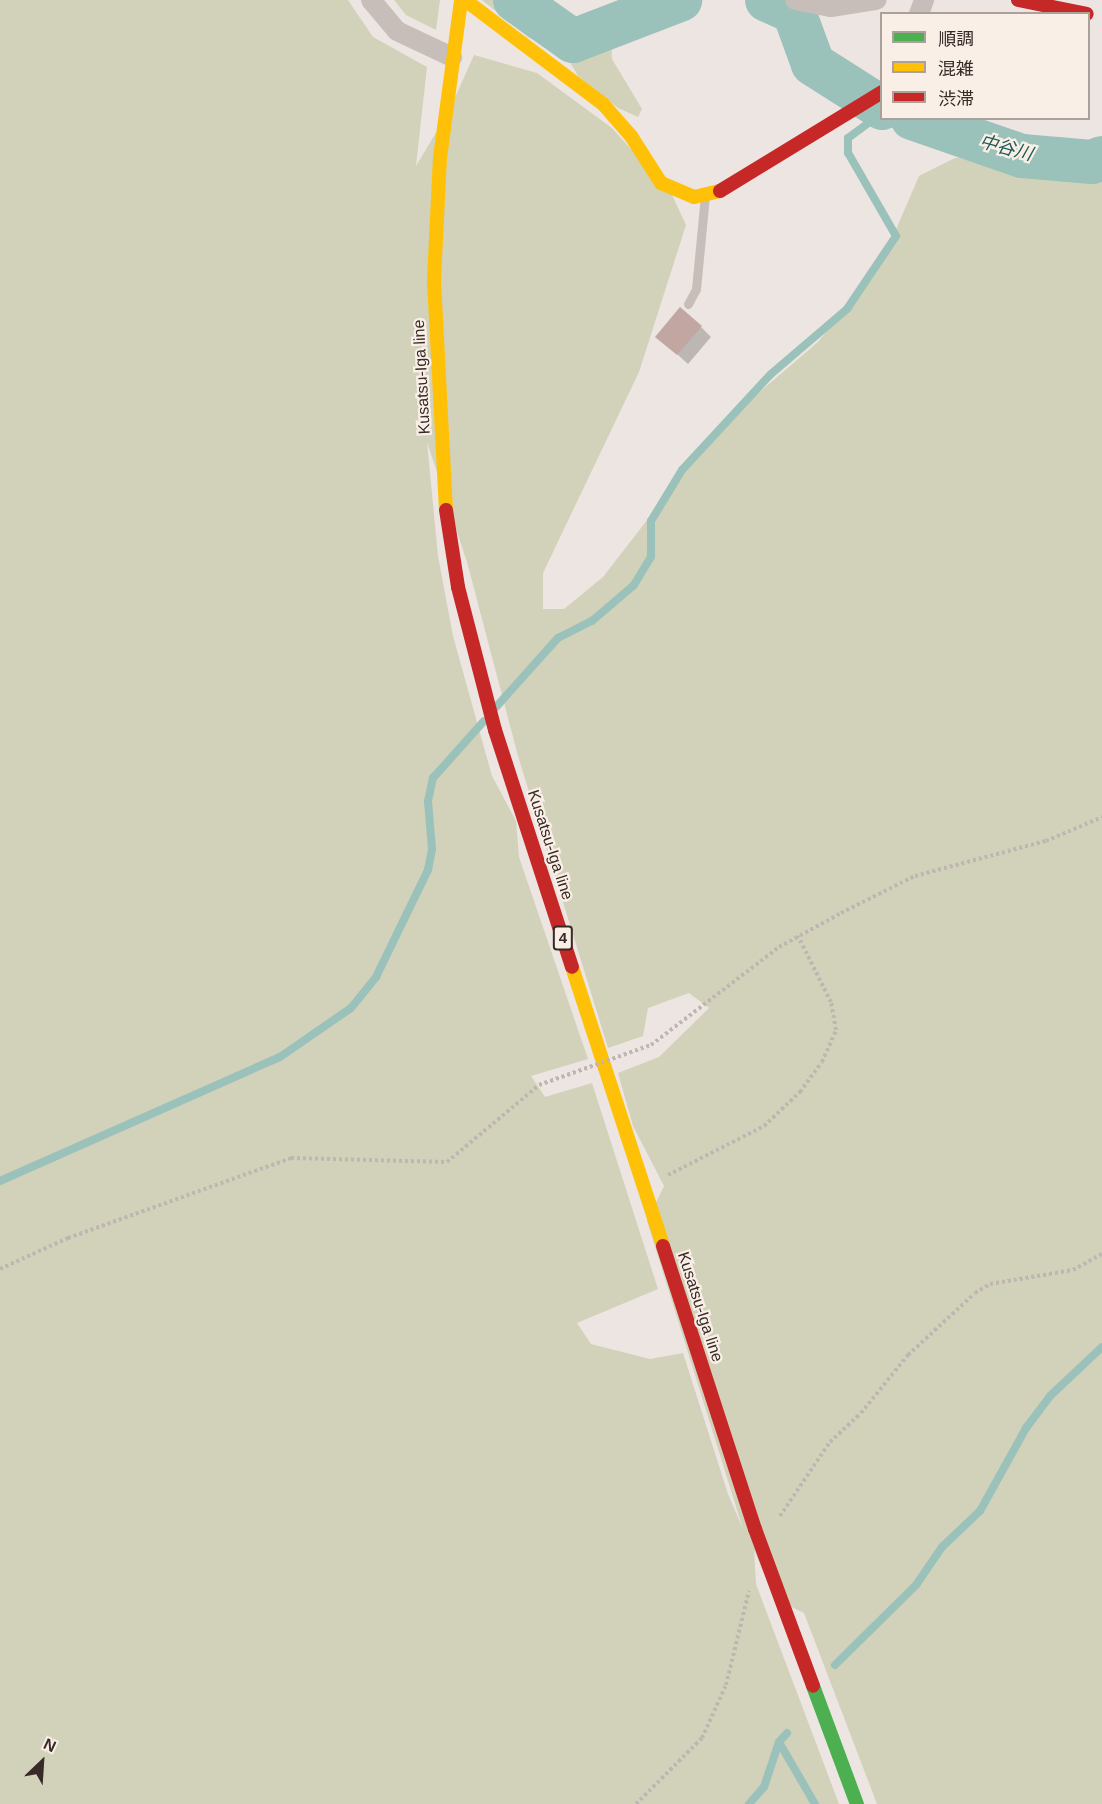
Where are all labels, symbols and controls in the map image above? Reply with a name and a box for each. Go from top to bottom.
legend [880,12,1090,120]
text: 順調 [938,29,974,49]
text: 混雑 [938,59,974,79]
text: 渋滞 [938,89,974,109]
water label: 中谷川 [977,131,1035,165]
street label: Kusatsu-Iga line [409,319,435,435]
street label: Kusatsu-Iga line [523,787,577,903]
road number: 4 [552,926,574,950]
street label: Kusatsu-Iga line [673,1249,727,1365]
north arrow [12,1732,72,1792]
text: N [41,1735,59,1755]

